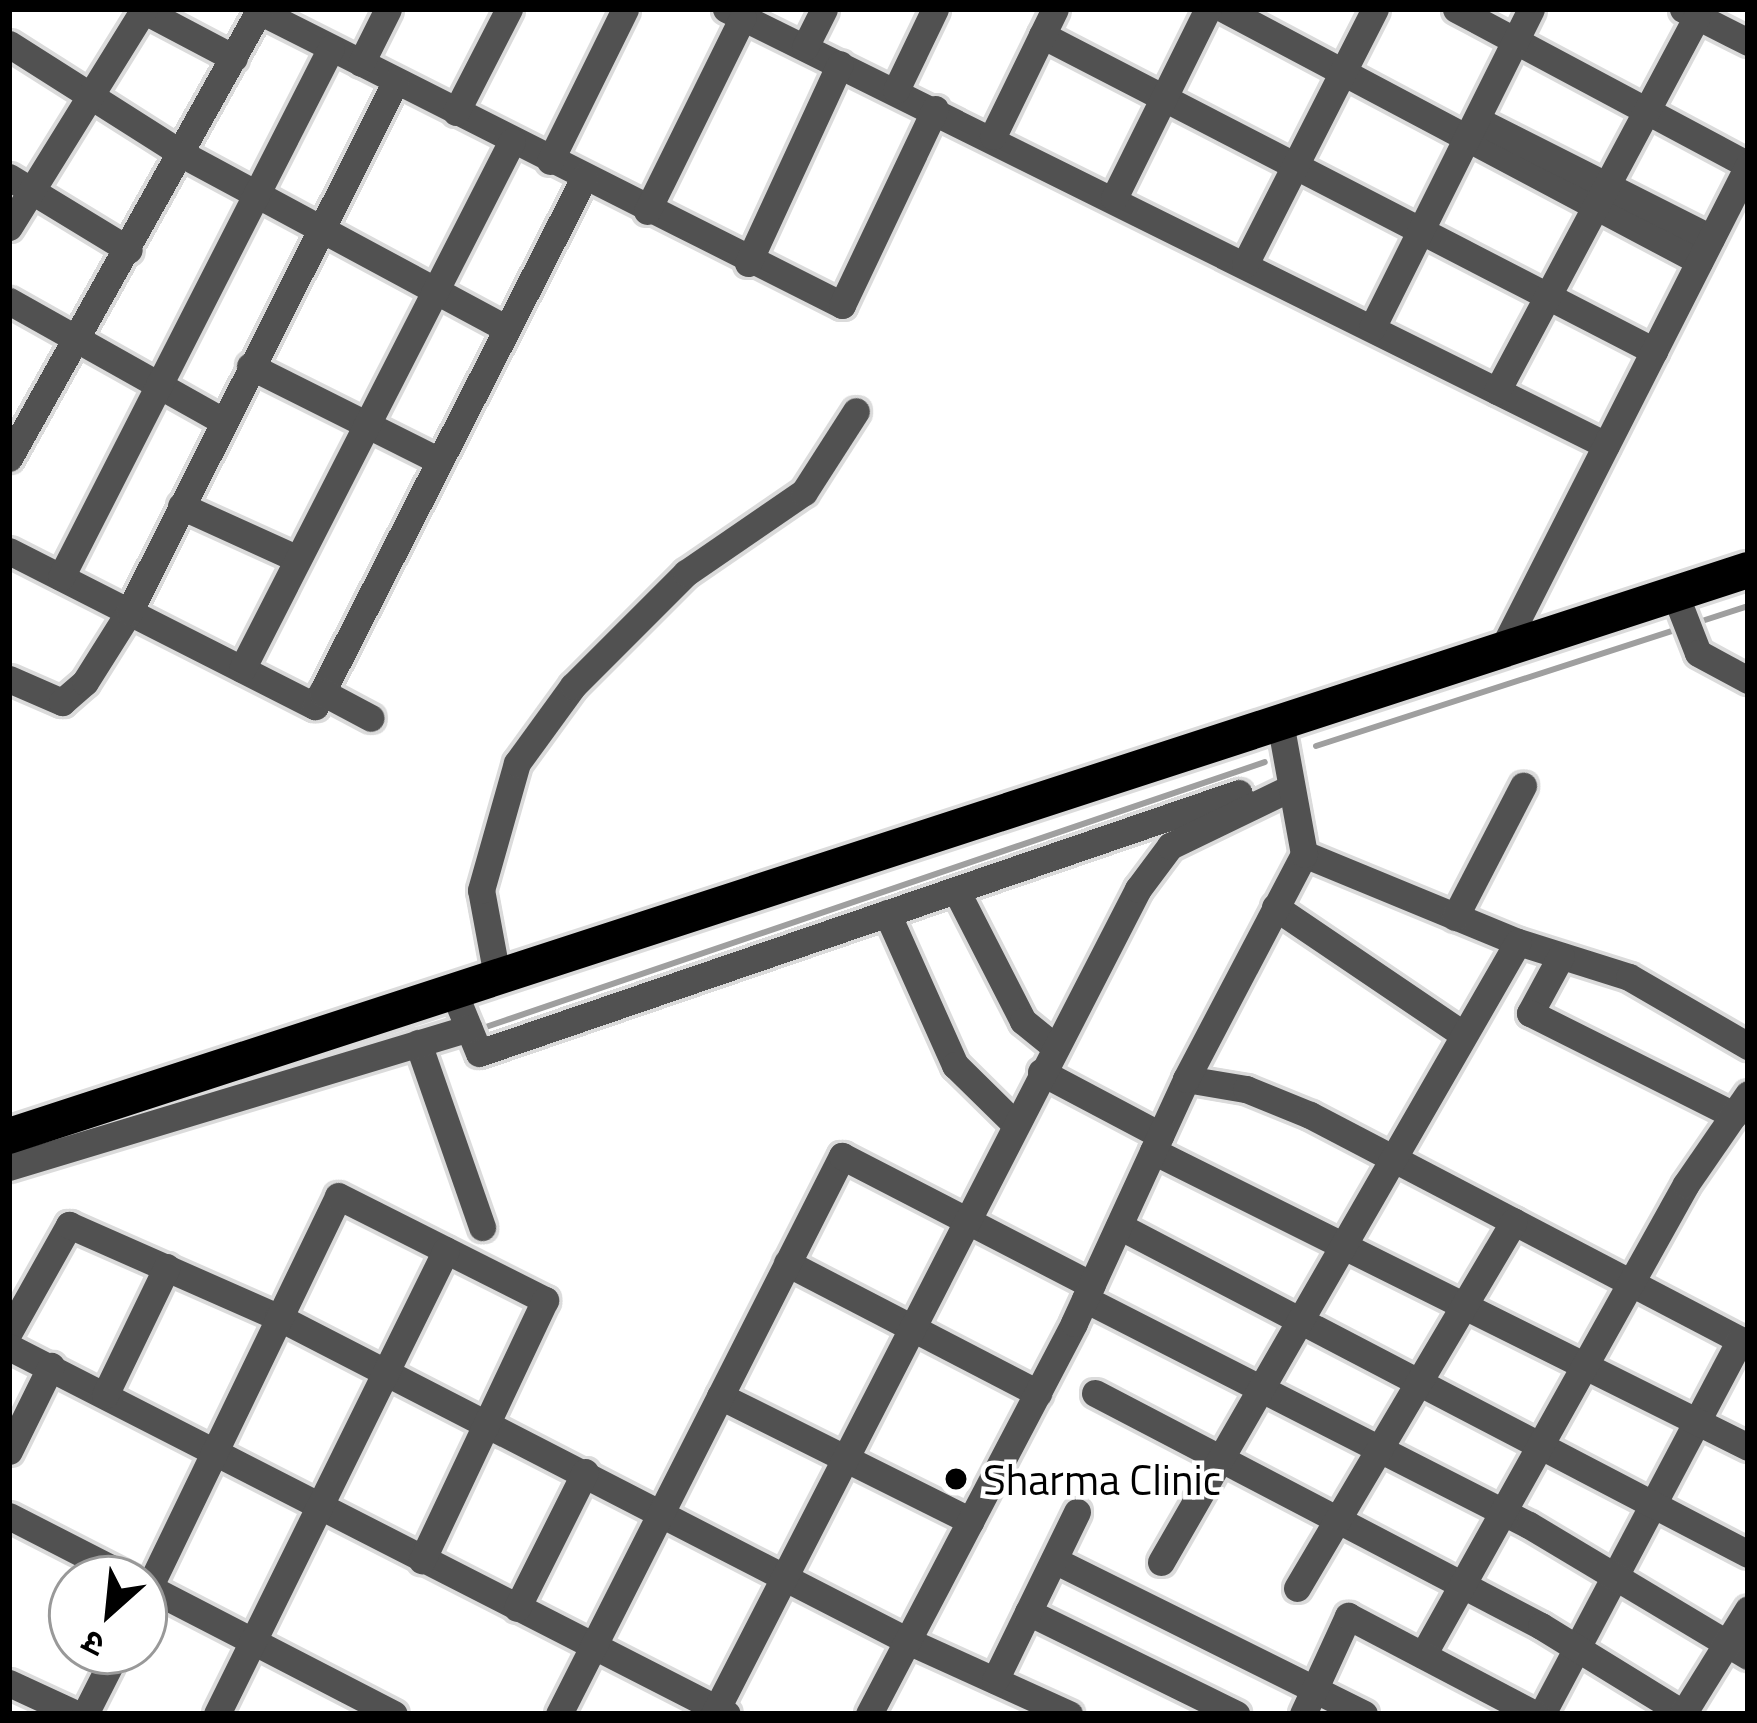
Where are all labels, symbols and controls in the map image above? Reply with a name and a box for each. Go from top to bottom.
place label: Sharma Clinic [983,1454,1221,1504]
marker: Sharma Clinic [940,1463,972,1495]
north arrow [48,1555,168,1675]
text: उ [73,1618,113,1671]

